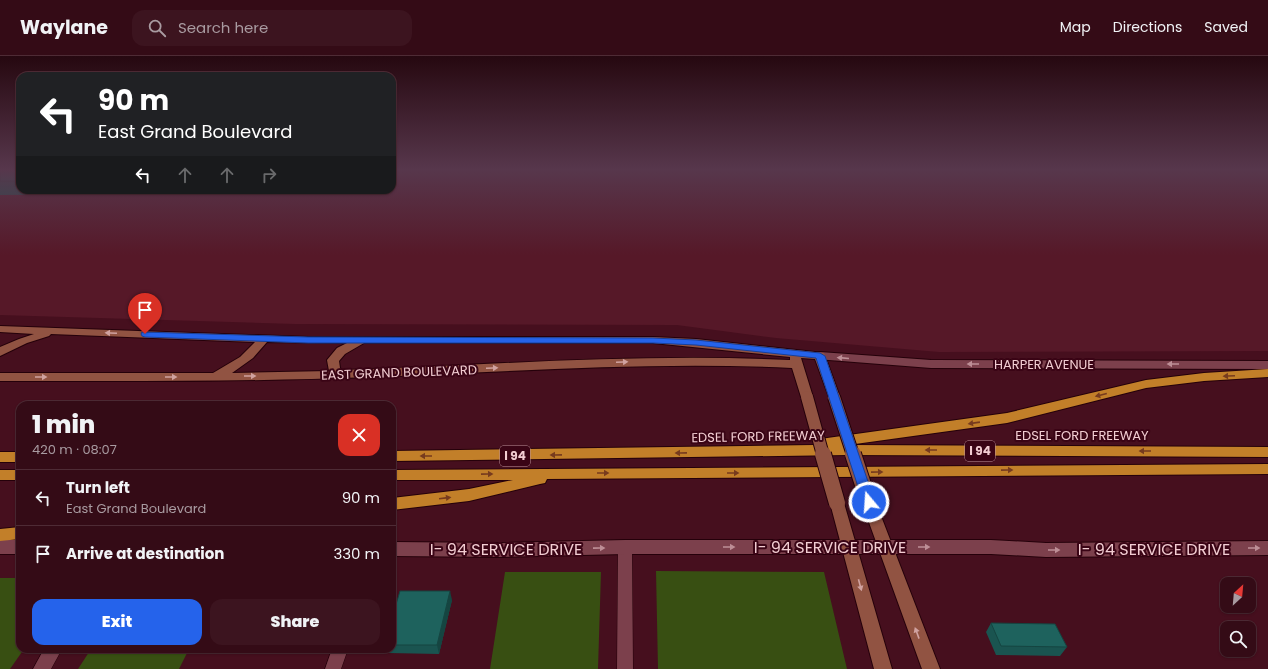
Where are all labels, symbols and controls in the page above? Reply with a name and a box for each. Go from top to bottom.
search box [132,10,412,46]
text: Waylane [20,14,108,41]
icon: search [146,17,168,39]
text: Search here [178,17,268,38]
text: Map [1060,17,1091,37]
text: Directions [1113,17,1182,37]
text: Saved [1204,17,1248,37]
text: 90 m [98,81,169,120]
icon: left [32,88,84,140]
text: East Grand Boulevard [98,119,292,144]
icon: left [132,164,154,186]
icon: ahead [174,164,196,186]
icon: ahead [216,164,238,186]
icon: right [258,164,280,186]
pin [128,293,162,334]
icon: arrive [134,299,156,321]
one-way arrow [104,330,117,336]
one-way arrow [837,355,849,361]
street label: HARPER AVENUE [994,355,1094,374]
one-way arrow [616,359,628,366]
street label: EAST GRAND BOULEVARD [321,360,477,385]
one-way arrow [966,361,979,367]
one-way arrow [1166,361,1179,367]
one-way arrow [486,364,498,371]
one-way arrow [1223,372,1235,379]
one-way arrow [244,373,256,380]
one-way arrow [35,374,48,380]
one-way arrow [165,374,178,380]
one-way arrow [1095,392,1107,398]
text: 1 min [32,408,95,441]
button: close [338,414,380,456]
one-way arrow [968,420,980,426]
street label: EDSEL FORD FREEWAY [691,426,825,447]
street label: EDSEL FORD FREEWAY [1015,426,1149,445]
text: 420 m · 08:07 [32,440,117,459]
road number: I 94 [965,441,995,461]
road number: I 94 [500,446,530,466]
one-way arrow [924,447,937,453]
one-way arrow [1138,448,1151,454]
one-way arrow [674,450,687,456]
one-way arrow [549,452,562,458]
one-way arrow [419,453,432,459]
one-way arrow [1001,467,1014,473]
one-way arrow [871,469,884,475]
one-way arrow [597,470,610,476]
one-way arrow [727,470,740,476]
one-way arrow [481,471,494,477]
text: Turn left [66,477,130,498]
position arrow [848,481,890,523]
icon: left [32,487,54,509]
text: 90 m [342,487,380,508]
one-way arrow [439,494,451,501]
text: East Grand Boulevard [66,499,206,518]
street label: I- 94 SERVICE DRIVE [754,536,906,559]
street label: I- 94 SERVICE DRIVE [430,538,582,561]
street label: I- 94 SERVICE DRIVE [1078,538,1230,561]
icon: arrive [32,543,54,565]
text: Arrive at destination [66,543,224,564]
text: 330 m [333,543,380,564]
one-way arrow [723,544,736,550]
one-way arrow [918,544,931,550]
one-way arrow [593,545,606,551]
one-way arrow [1248,545,1261,551]
one-way arrow [1048,547,1061,553]
north arrow [1220,577,1256,613]
map controls [1220,577,1256,657]
one-way arrow [857,579,863,591]
button: Exit [32,599,202,645]
button: Share [210,599,380,645]
button: search [1220,621,1256,657]
one-way arrow [913,626,919,638]

